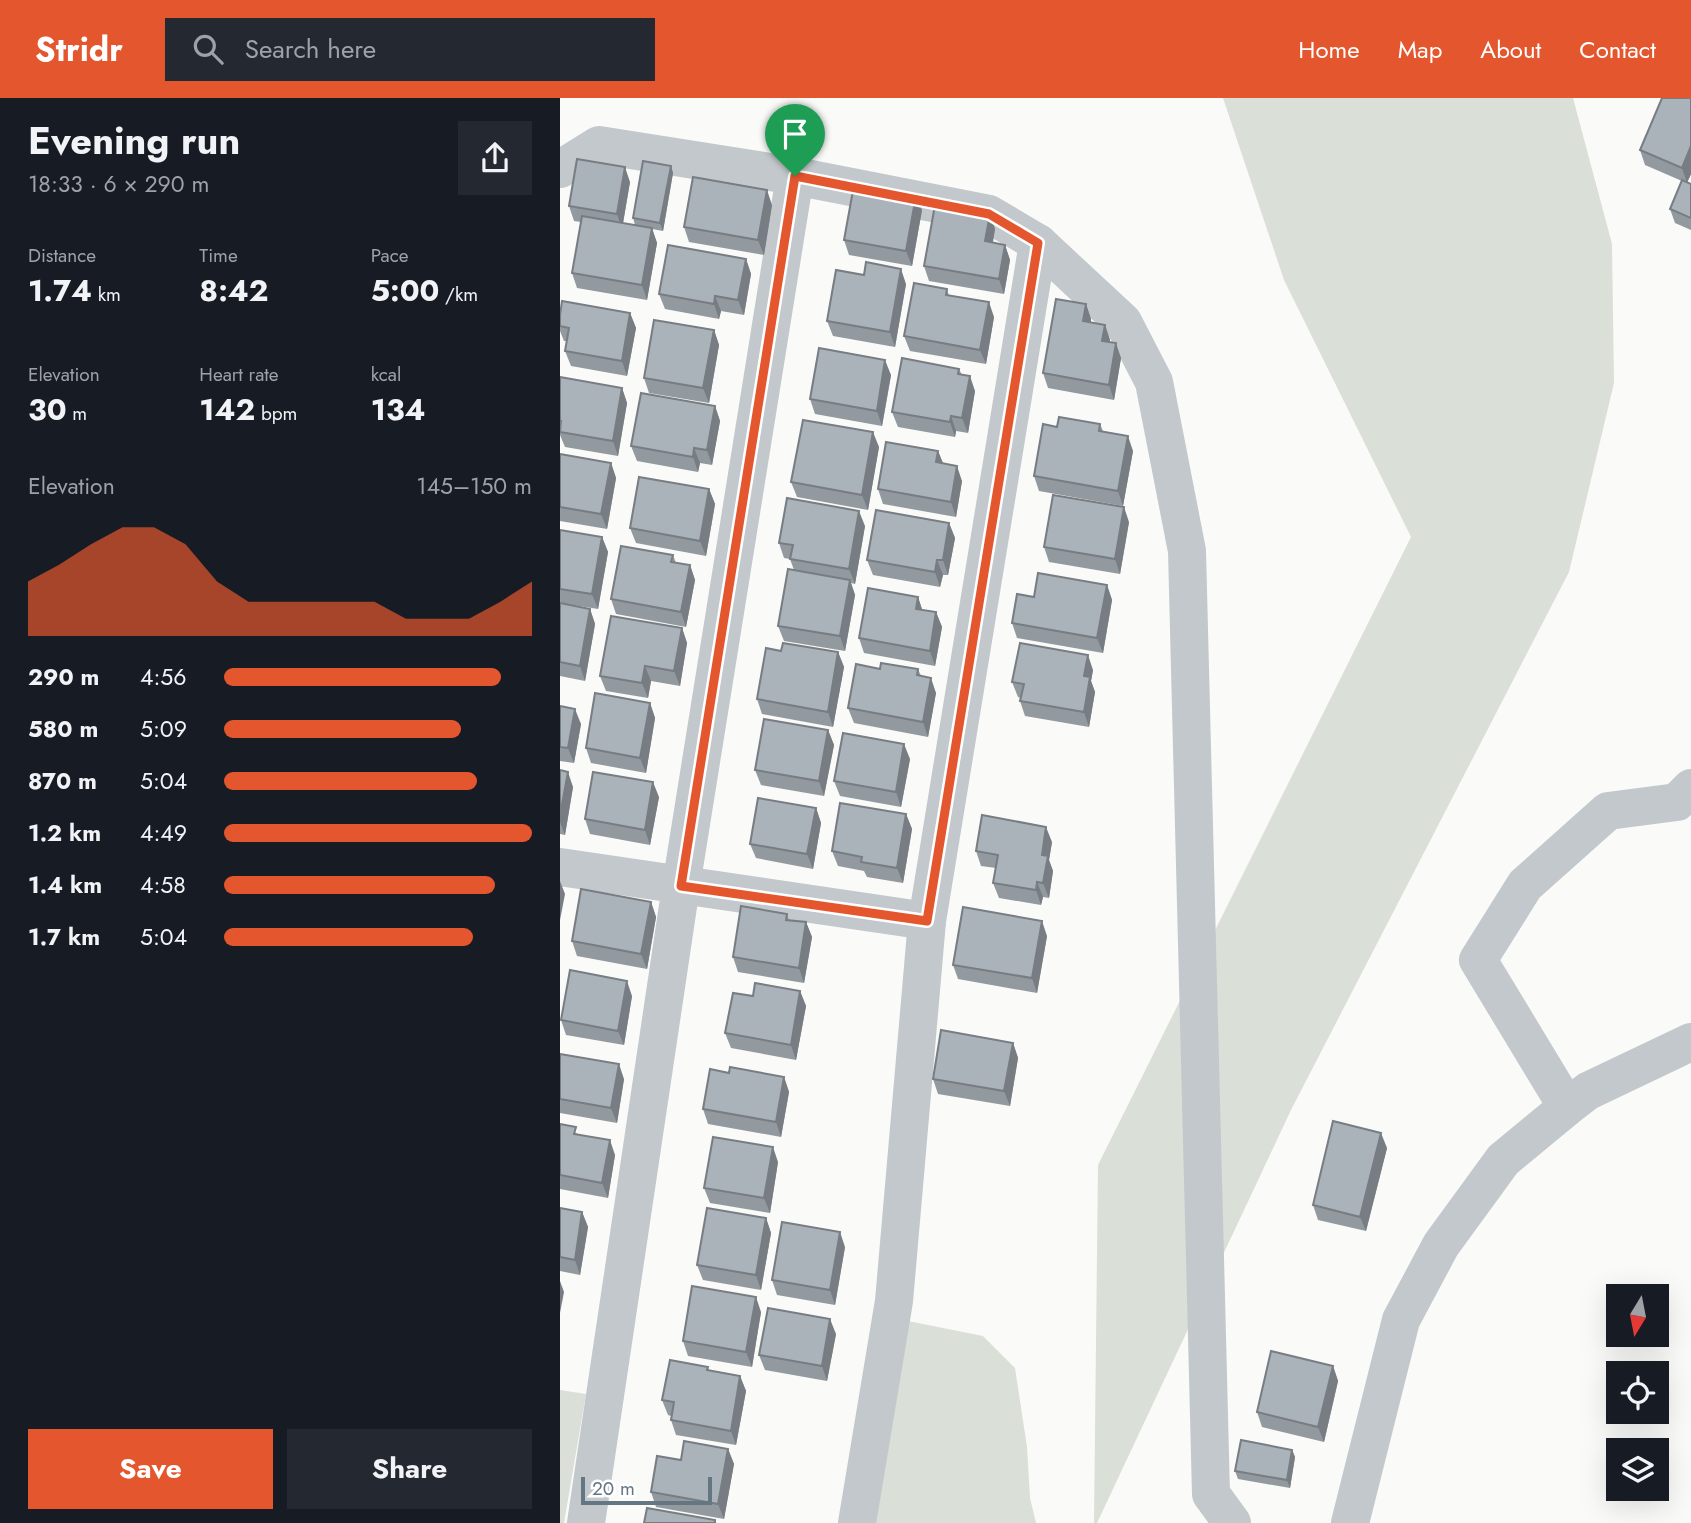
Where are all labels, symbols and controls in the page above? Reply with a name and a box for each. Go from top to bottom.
search box [165,18,655,81]
text: Stridr [35,26,123,73]
icon: search [189,30,227,68]
text: Search here [245,30,376,68]
text: Home [1298,32,1360,67]
text: Map [1398,32,1442,67]
text: About [1480,32,1541,67]
text: Contact [1579,32,1656,67]
pin [765,104,825,176]
text: Evening run [28,113,240,168]
icon: arrive [776,115,814,153]
button: share [458,121,532,195]
text: 18:33 · 6 × 290 m [28,167,209,201]
text: Distance [28,242,96,269]
text: Time [199,242,238,269]
text: Pace [371,242,409,269]
text: 1.74 [28,269,92,312]
text: 8:42 [199,269,268,312]
text: 5:00 [371,269,439,312]
text: km [92,281,121,308]
text: /km [439,281,478,308]
text: Elevation [28,361,100,388]
text: Heart rate [199,361,279,388]
text: kcal [371,361,401,388]
text: 30 [28,388,67,431]
text: 142 [199,388,255,431]
text: 134 [371,388,426,431]
text: m [67,400,87,427]
text: bpm [255,400,297,427]
text: Elevation [28,469,115,503]
text: 145–150 m [416,469,532,503]
text: 290 m [28,660,99,694]
text: 4:56 [140,660,187,694]
text: 580 m [28,712,98,746]
text: 5:09 [140,712,187,746]
text: 870 m [28,764,97,798]
text: 5:04 [140,764,187,798]
text: 1.2 km [28,816,101,850]
text: 4:49 [140,816,187,850]
text: 1.4 km [28,868,102,902]
text: 4:58 [140,868,186,902]
text: 1.7 km [28,920,100,954]
text: 5:04 [140,920,187,954]
north arrow [1606,1284,1670,1348]
map controls [1606,1284,1669,1501]
button: locate [1606,1361,1669,1424]
button: Save [28,1429,273,1509]
button: Share [287,1429,532,1509]
button: layers [1606,1438,1669,1501]
scale bar [581,1474,712,1506]
text: 20 m [592,1475,635,1502]

